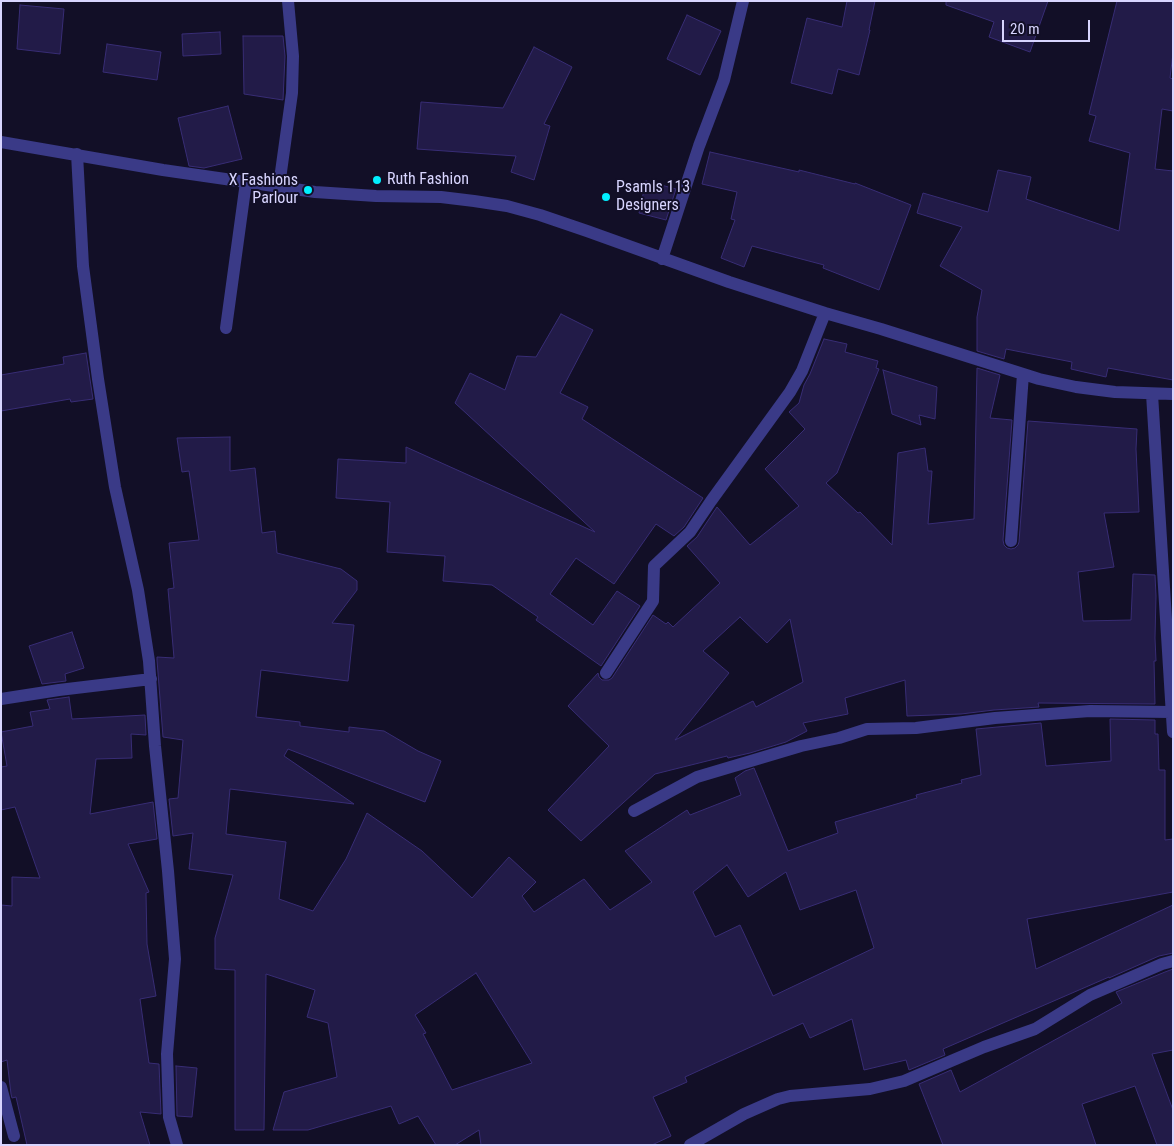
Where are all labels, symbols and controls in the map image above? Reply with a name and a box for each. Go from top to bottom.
scale bar [1004,10,1092,42]
text: 20 m [1010,20,1040,38]
place label: Ruth Fashion [387,170,469,190]
place label: X Fashions Parlour [229,171,298,209]
marker: Ruth Fashion [371,174,383,186]
place label: Psamls 113 Designers [616,178,690,216]
marker: X Fashions Parlour [302,184,314,196]
marker: Psamls 113 Designers [600,191,612,203]

